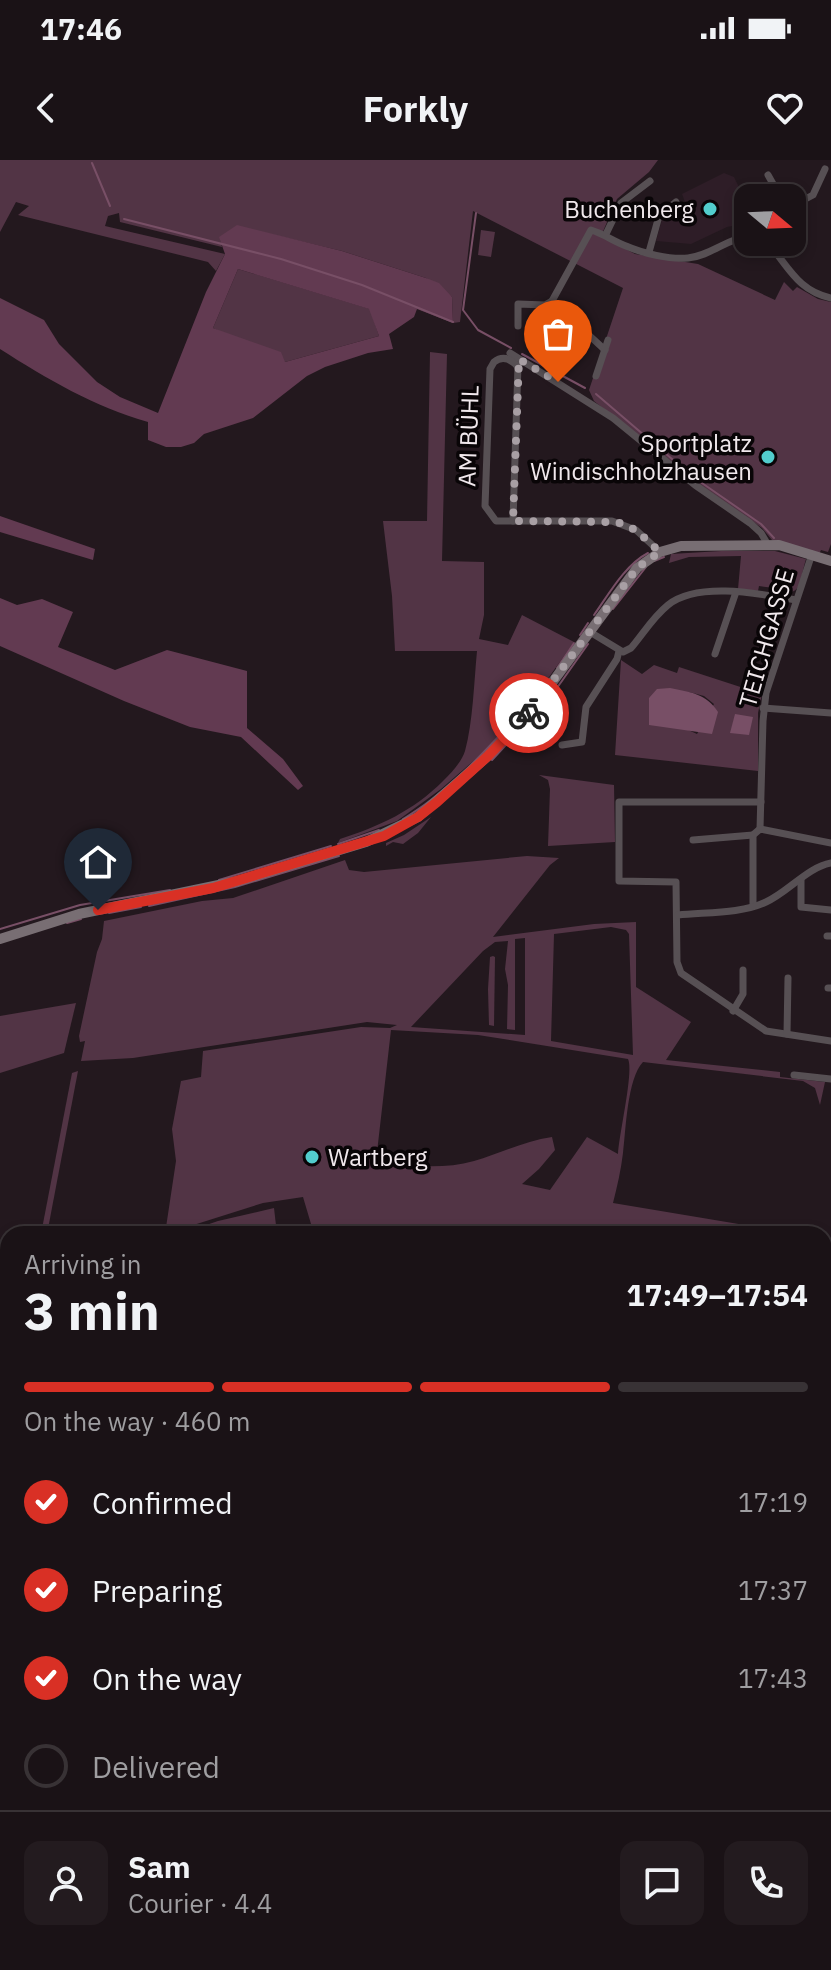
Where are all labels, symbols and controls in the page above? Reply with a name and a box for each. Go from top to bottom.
text: 17:46 [40,9,122,48]
text: Forkly [363,85,468,132]
icon: back [24,86,68,130]
icon: heart [763,86,807,130]
north arrow [734,184,806,256]
map controls [734,184,806,256]
place label: Buchenberg [564,193,694,225]
marker: Buchenberg [701,200,719,218]
pin [524,300,592,382]
icon: bag [536,312,580,356]
street label: AM BÜHL [450,385,486,487]
place label: Sportplatz Windischholzhausen [530,427,752,487]
marker: Sportplatz Windischholzhausen [759,448,777,466]
street label: TEICHGASSE [731,565,801,711]
courier [489,673,569,753]
icon: bike [507,691,551,735]
pin [64,828,132,910]
icon: home [76,840,120,884]
place label: Wartberg [328,1141,428,1173]
marker: Wartberg [303,1148,321,1166]
text: Arriving in [24,1247,141,1281]
text: 17:49–17:54 [627,1275,808,1314]
text: 3 min [24,1277,160,1344]
text: On the way · 460 m [24,1404,250,1438]
icon: check [24,1480,68,1524]
text: Confirmed [92,1483,233,1522]
text: 17:19 [738,1485,808,1519]
icon: check [24,1568,68,1612]
text: Preparing [92,1571,222,1610]
text: 17:37 [738,1573,808,1607]
icon: check [24,1656,68,1700]
text: On the way [92,1659,242,1698]
text: 17:43 [738,1661,808,1695]
text: Delivered [92,1747,220,1786]
button: person [24,1841,108,1925]
button: chat [620,1841,704,1925]
button: phone [724,1841,808,1925]
text: Sam [128,1847,191,1886]
text: Courier · 4.4 [128,1886,272,1920]

